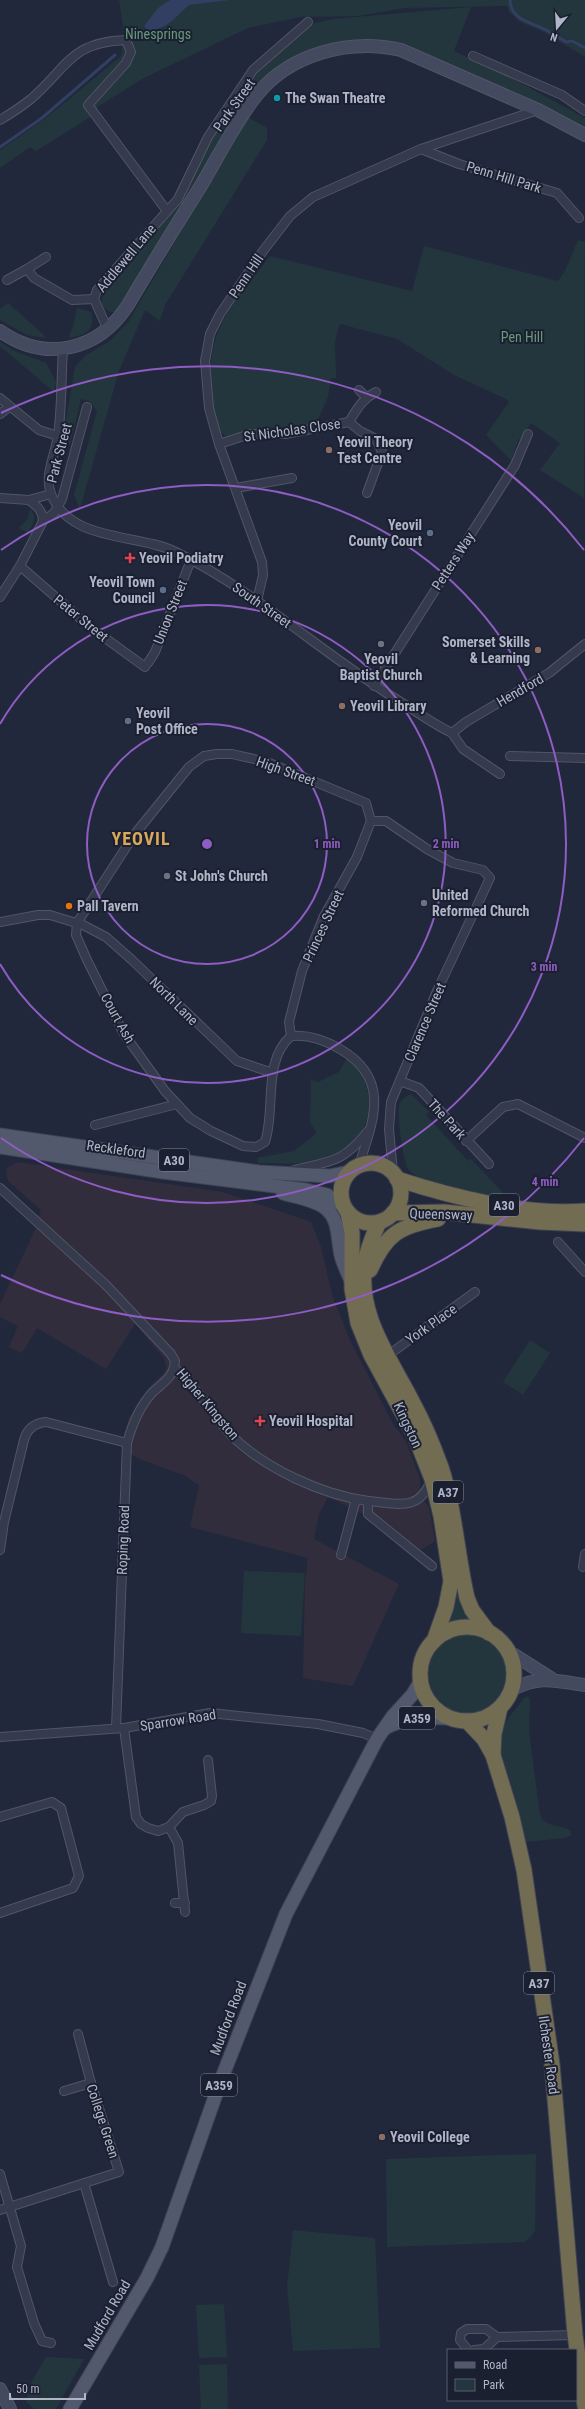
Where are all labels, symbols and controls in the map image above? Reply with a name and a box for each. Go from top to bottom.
north arrow [537,8,577,48]
park label: Ninesprings [125,26,191,42]
text: N [549,30,559,44]
street label: Park Street [210,75,258,135]
place label: The Swan Theatre [285,90,386,106]
marker: The Swan Theatre [272,93,282,103]
street label: Penn Hill Park [465,158,544,196]
street label: Addlewell Lane [93,220,159,295]
street label: Penn Hill [226,251,266,301]
park label: Pen Hill [501,329,543,345]
street label: St Nicholas Close [243,415,342,445]
street label: Park Street [43,421,75,485]
place label: Yeovil Theory Test Centre [337,434,414,466]
marker: Yeovil Theory Test Centre [324,445,334,455]
place label: Yeovil County Court [348,517,422,549]
marker: Yeovil County Court [425,528,435,538]
street label: Petters Way [428,529,478,593]
place label: Yeovil Podiatry [139,550,224,566]
marker: Yeovil Podiatry [124,552,136,564]
place label: Yeovil Town Council [89,574,155,606]
street label: Union Street [150,578,190,646]
street label: South Street [230,579,294,631]
marker: Yeovil Town Council [158,585,168,595]
street label: Peter Street [51,591,111,645]
place label: Somerset Skills & Learning [442,634,530,666]
marker: Yeovil Baptist Church [376,639,386,649]
marker: Somerset Skills & Learning [533,645,543,655]
place label: Yeovil Baptist Church [340,651,422,683]
street label: Hendford [494,670,546,710]
place label: Yeovil Library [350,698,427,714]
marker: Yeovil Library [337,701,347,711]
place label: Yeovil Post Office [136,705,198,737]
marker: Yeovil Post Office [123,716,133,726]
street label: High Street [254,753,318,789]
district label: YEOVIL [111,828,171,849]
centre of rings [200,837,214,851]
text: 1 min [314,837,340,851]
text: 2 min [433,837,459,851]
place label: St John's Church [175,868,268,884]
marker: St John's Church [162,871,172,881]
place label: United Reformed Church [432,887,530,919]
street label: Princes Street [299,888,347,964]
place label: Pall Tavern [77,898,139,914]
marker: United Reformed Church [419,898,429,908]
marker: Pall Tavern [64,901,74,911]
text: 3 min [531,960,557,974]
street label: North Lane [147,974,202,1029]
street label: Clarence Street [401,980,449,1064]
street label: Court Ash [98,990,138,1046]
street label: The Park [425,1096,470,1143]
street label: Reckleford [86,1137,146,1161]
road number: A30 [159,1149,189,1171]
text: 4 min [532,1175,558,1189]
road number: A30 [489,1194,519,1216]
street label: Queensway [409,1205,473,1223]
street label: York Place [402,1300,460,1347]
street label: Higher Kingston [173,1365,243,1443]
street label: Kingston [390,1400,426,1450]
place label: Yeovil Hospital [269,1413,353,1429]
marker: Yeovil Hospital [254,1415,266,1427]
road number: A37 [433,1481,463,1503]
street label: Roping Road [114,1505,132,1575]
street label: Sparrow Road [139,1706,217,1734]
road number: A359 [399,1707,435,1729]
road number: A37 [524,1972,554,1994]
street label: Mudford Road [207,1979,249,2057]
street label: Ilchester Road [536,2015,562,2095]
road number: A359 [201,2074,237,2096]
street label: College Green [84,2082,122,2160]
place label: Yeovil College [390,2129,470,2145]
marker: Yeovil College [377,2132,387,2142]
street label: Mudford Road [81,2277,133,2353]
legend [447,2349,577,2401]
text: Road [483,2358,507,2372]
scale bar [10,2375,85,2401]
text: Park [483,2378,505,2392]
text: 50 m [16,2382,40,2396]

